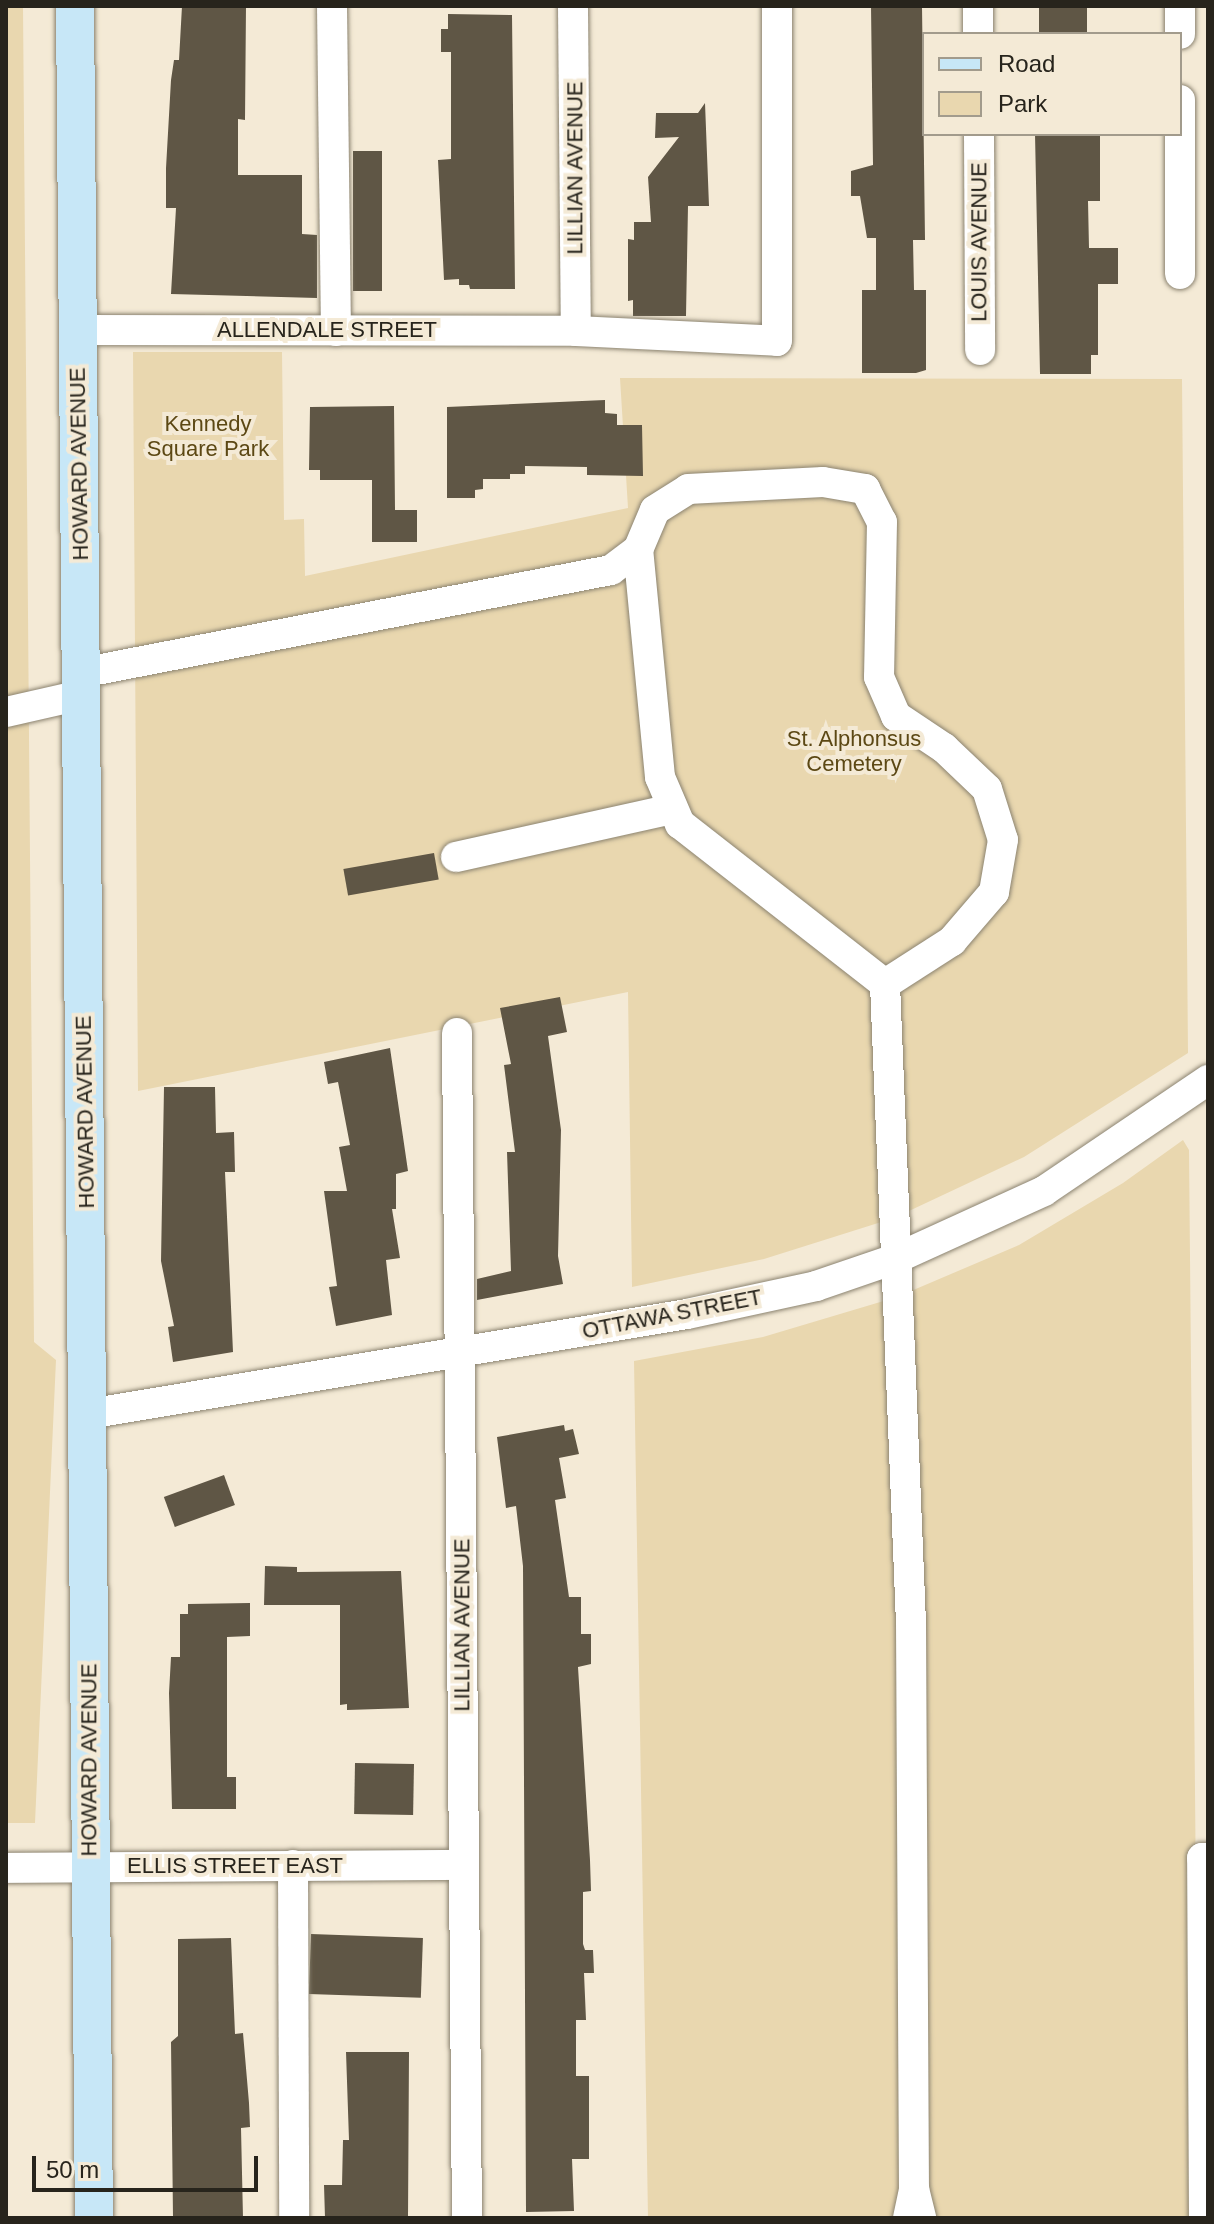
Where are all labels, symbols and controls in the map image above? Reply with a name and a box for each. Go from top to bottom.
legend [922,32,1182,136]
text: Road [998,50,1055,77]
street label: LILLIAN AVENUE [562,81,588,255]
text: Park [998,90,1047,117]
street label: LOUIS AVENUE [966,162,992,322]
street label: ALLENDALE STREET [217,317,437,343]
street label: HOWARD AVENUE [64,367,94,561]
park label: Kennedy Square Park [147,410,269,462]
park label: St. Alphonsus Cemetery [786,725,922,776]
street label: HOWARD AVENUE [70,1015,100,1209]
street label: OTTAWA STREET [579,1284,765,1344]
street label: LILLIAN AVENUE [449,1538,475,1712]
street label: HOWARD AVENUE [76,1663,102,1857]
street label: ELLIS STREET EAST [127,1853,343,1879]
scale bar [36,2140,262,2190]
text: 50 m [46,2156,99,2183]

